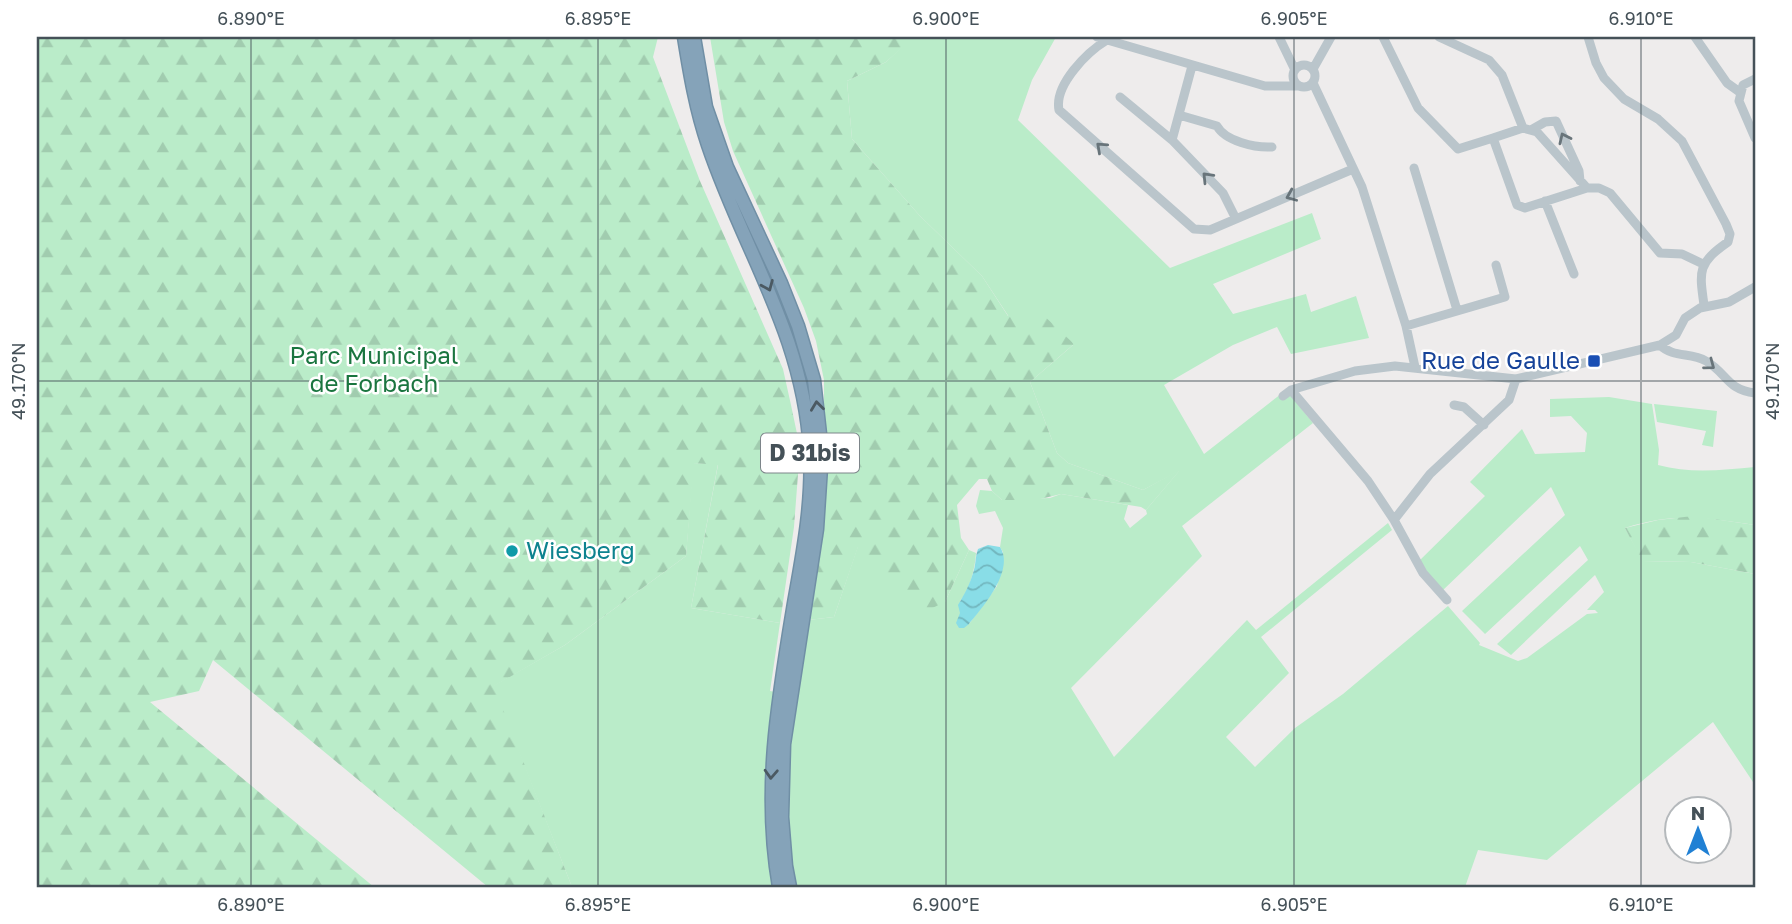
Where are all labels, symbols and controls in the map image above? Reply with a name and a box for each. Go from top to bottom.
text: 6.890°E [217,7,285,29]
text: 6.895°E [565,7,631,29]
text: 6.900°E [912,7,980,29]
text: 6.905°E [1261,7,1327,29]
text: 6.910°E [1608,7,1674,29]
one-way arrow [1558,133,1572,145]
one-way arrow [1096,143,1109,155]
one-way arrow [1203,172,1216,185]
one-way arrow [1285,188,1298,202]
one-way arrow [760,278,774,291]
park label: Parc Municipal de Forbach [289,340,459,397]
text: 49.170°N [7,342,29,420]
text: 49.170°N [1761,342,1783,420]
place label: Rue de Gaulle [1421,345,1580,374]
marker: Rue de Gaulle [1586,353,1602,369]
one-way arrow [1702,357,1714,369]
one-way arrow [809,400,824,412]
road number: D 31bis [761,433,859,472]
place label: Wiesberg [526,535,635,564]
marker: Wiesberg [504,543,520,559]
one-way arrow [764,769,779,780]
north arrow [1662,794,1732,864]
text: N [1691,801,1705,824]
text: 6.890°E [217,893,285,915]
text: 6.895°E [565,893,631,915]
text: 6.900°E [912,893,980,915]
text: 6.905°E [1261,893,1327,915]
text: 6.910°E [1608,893,1674,915]

